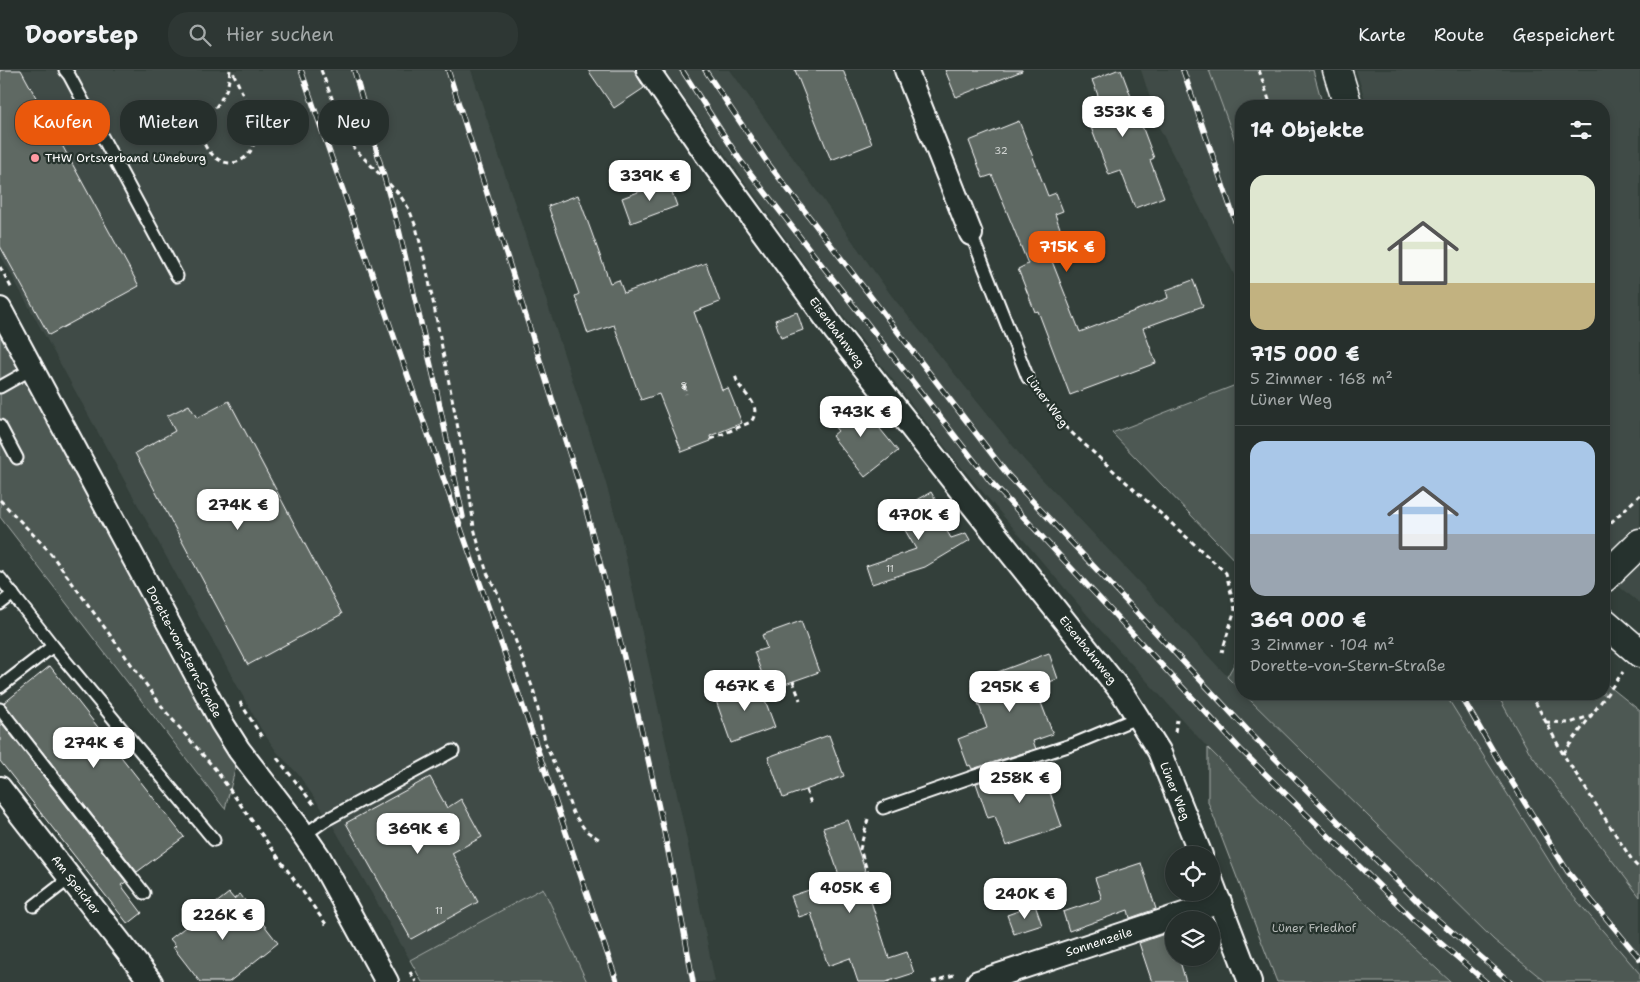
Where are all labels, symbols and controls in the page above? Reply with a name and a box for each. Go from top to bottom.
search box [168,12,518,57]
text: Doorstep [25,19,138,51]
icon: search [186,21,214,49]
text: Hier suchen [226,22,334,47]
text: Karte [1358,23,1406,47]
text: Route [1434,23,1485,47]
text: Gespeichert [1513,23,1615,47]
pin: 353K € [1082,96,1164,138]
chip: Kaufen [15,100,110,145]
chip: Mieten [120,100,217,145]
chip: Filter [227,100,309,145]
chip: Neu [319,100,389,145]
text: 353K € [1093,101,1153,122]
text: 14 Objekte [1250,116,1364,144]
icon: filters [1567,116,1595,144]
house number: 32 [994,144,1008,157]
place label: THW Ortsverband Lüneburg [45,150,206,166]
marker: THW Ortsverband Lüneburg [29,152,41,164]
pin: 339K € [609,160,691,202]
text: 339K € [620,165,680,186]
icon: home [1378,208,1468,298]
pin: 715K € [1026,230,1108,273]
text: 715K € [1039,236,1095,257]
street label: Eisenbahnweg [805,294,869,370]
text: 715 000 € [1250,340,1360,368]
text: 5 Zimmer · 168 m² [1250,368,1393,389]
street label: Lüner Weg [1022,372,1072,430]
house number: 8 [681,379,688,392]
text: Lüner Weg [1250,389,1332,410]
pin: 743K € [820,396,902,438]
text: 743K € [831,401,891,422]
icon: home [1378,473,1468,563]
pin: 274K € [197,488,279,531]
text: 274K € [208,494,268,515]
pin: 470K € [878,498,960,541]
text: 470K € [889,504,949,525]
house number: 11 [886,562,894,575]
street label: Dorette-von-Stern-Straße [142,583,226,721]
text: 369 000 € [1250,606,1366,634]
street label: Eisenbahnweg [1055,612,1121,688]
text: 3 Zimmer · 104 m² [1250,634,1395,655]
text: Dorette-von-Stern-Straße [1250,655,1446,676]
pin: 467K € [704,670,786,712]
pin: 295K € [969,670,1051,713]
text: 467K € [715,675,775,696]
text: 295K € [980,676,1040,697]
pin: 274K € [53,726,135,769]
text: 274K € [64,732,124,753]
street label: Lüner Weg [1156,759,1194,823]
pin: 258K € [979,762,1061,804]
text: 258K € [990,767,1050,788]
pin: 369K € [377,812,459,855]
text: 369K € [388,818,448,839]
map controls [1165,846,1220,966]
button: locate [1165,846,1220,901]
street label: Am Speicher [48,852,104,918]
pin: 405K € [809,872,891,914]
text: 405K € [820,877,880,898]
pin: 240K € [984,878,1066,920]
text: 240K € [995,883,1055,904]
pin: 226K € [182,898,264,941]
text: 226K € [193,904,253,925]
house number: 11 [435,904,443,917]
button: layers [1165,911,1220,966]
park label: Lüner Friedhof [1272,920,1357,936]
street label: Sonnenzeile [1064,924,1135,960]

